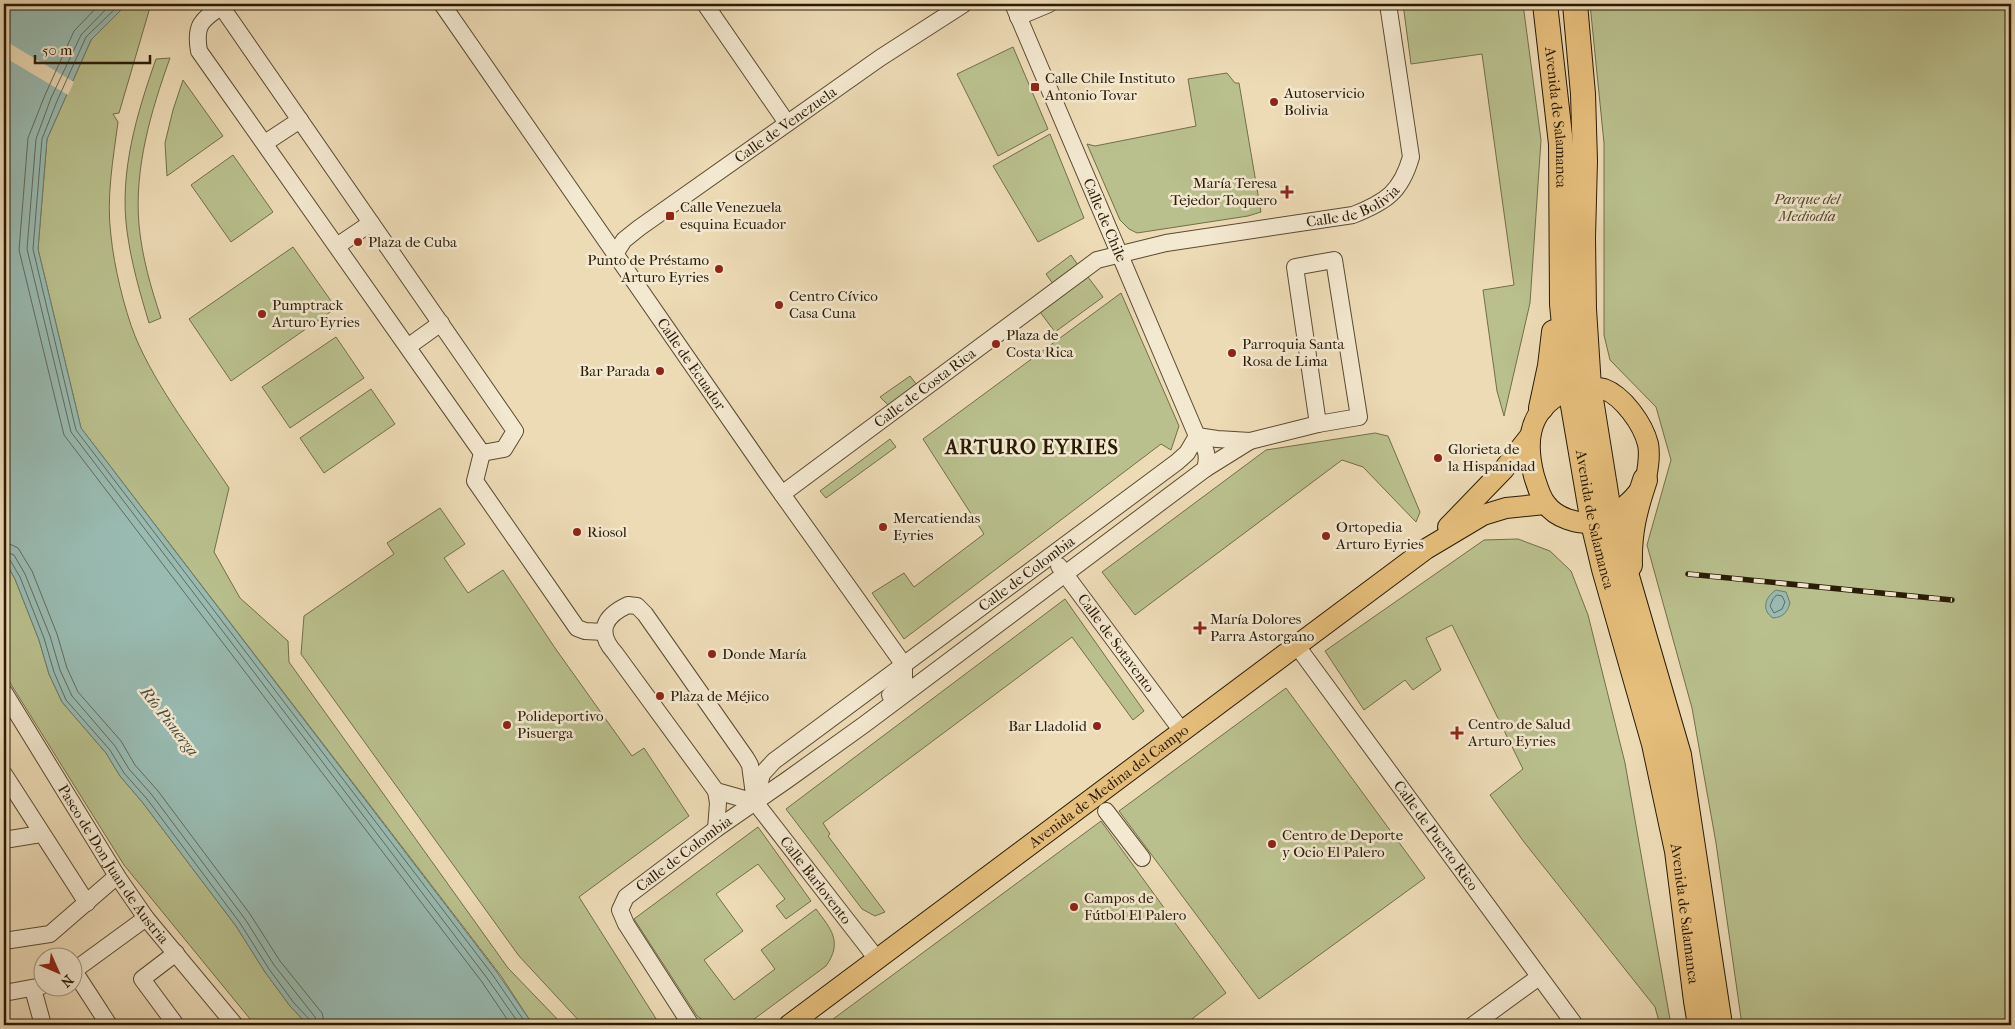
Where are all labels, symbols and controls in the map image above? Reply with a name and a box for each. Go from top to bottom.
scale bar [35,32,150,64]
text: 50 m [42,41,73,59]
street label: Avenida de Salamanca [1541,45,1570,189]
place label: Calle Chile Instituto Antonio Tovar [1044,69,1175,104]
marker: Calle Chile Instituto Antonio Tovar [1029,81,1041,93]
street label: Calle de Venezuela [731,82,841,167]
place label: Autoservicio Bolivia [1283,84,1365,119]
marker: Autoservicio Bolivia [1268,96,1280,108]
place label: María Teresa Tejedor Toquero [1170,174,1278,209]
street label: Calle de Chile [1079,175,1131,265]
street label: Calle de Bolivia [1305,181,1404,231]
marker: María Teresa Tejedor Toquero [1281,186,1293,198]
park label: Parque del Mediodía [1773,190,1842,225]
place label: Calle Venezuela esquina Ecuador [680,198,786,233]
marker: Calle Venezuela esquina Ecuador [664,210,676,222]
place label: Plaza de Cuba [368,233,458,251]
marker: Plaza de Cuba [352,236,364,248]
place label: Punto de Préstamo Arturo Eyries [587,251,709,286]
marker: Punto de Préstamo Arturo Eyries [713,263,725,275]
place label: Centro Cívico Casa Cuna [789,287,878,322]
place label: Pumptrack Arturo Eyries [271,296,360,331]
marker: Centro Cívico Casa Cuna [773,299,785,311]
marker: Pumptrack Arturo Eyries [256,308,268,320]
street label: Calle de Ecuador [653,314,730,414]
place label: Plaza de Costa Rica [1006,326,1075,361]
place label: Parroquia Santa Rosa de Lima [1242,335,1346,370]
marker: Plaza de Costa Rica [990,338,1002,350]
street label: Calle de Costa Rica [870,344,980,432]
marker: Parroquia Santa Rosa de Lima [1226,347,1238,359]
place label: Bar Parada [579,362,651,380]
marker: Bar Parada [654,365,666,377]
district label: ARTURO EYRIES [943,436,1119,459]
place label: Glorieta de la Hispanidad [1447,440,1536,475]
street label: Avenida de Salamanca [1572,447,1619,592]
marker: Glorieta de la Hispanidad [1432,452,1444,464]
place label: Mercatiendas Eyries [893,509,981,544]
place label: Ortopedia Arturo Eyries [1335,518,1424,553]
marker: Mercatiendas Eyries [877,521,889,533]
place label: Riosol [587,523,627,541]
marker: Riosol [571,526,583,538]
marker: Ortopedia Arturo Eyries [1320,530,1332,542]
street label: Calle de Colombia [975,531,1079,615]
street label: Calle de Sotavento [1074,590,1159,696]
place label: María Dolores Parra Astorgano [1210,610,1315,645]
marker: María Dolores Parra Astorgano [1194,622,1206,634]
place label: Donde María [722,645,808,663]
marker: Donde María [706,648,718,660]
water label: Río Pisuerga [136,682,203,760]
place label: Plaza de Méjico [670,687,769,705]
marker: Plaza de Méjico [654,690,666,702]
place label: Polideportivo Pisuerga [517,707,604,742]
place label: Centro de Salud Arturo Eyries [1467,715,1572,750]
place label: Bar Lladolid [1008,717,1088,735]
marker: Polideportivo Pisuerga [501,719,513,731]
street label: Avenida de Medina del Campo [1024,720,1192,852]
marker: Bar Lladolid [1091,720,1103,732]
marker: Centro de Salud Arturo Eyries [1450,726,1464,740]
street label: Calle de Puerto Rico [1390,777,1482,894]
street label: Paseo de Don Juan de Austria [54,781,173,948]
street label: Calle de Colombia [632,811,736,895]
place label: Centro de Deporte y Ocio El Palero [1282,826,1404,861]
street label: Calle Barlovento [776,833,856,928]
marker: Centro de Deporte y Ocio El Palero [1266,838,1278,850]
street label: Avenida de Salamanca [1666,841,1703,986]
place label: Campos de Fútbol El Palero [1084,889,1187,924]
marker: Campos de Fútbol El Palero [1068,901,1080,913]
north arrow [32,946,82,996]
text: N [57,971,77,991]

